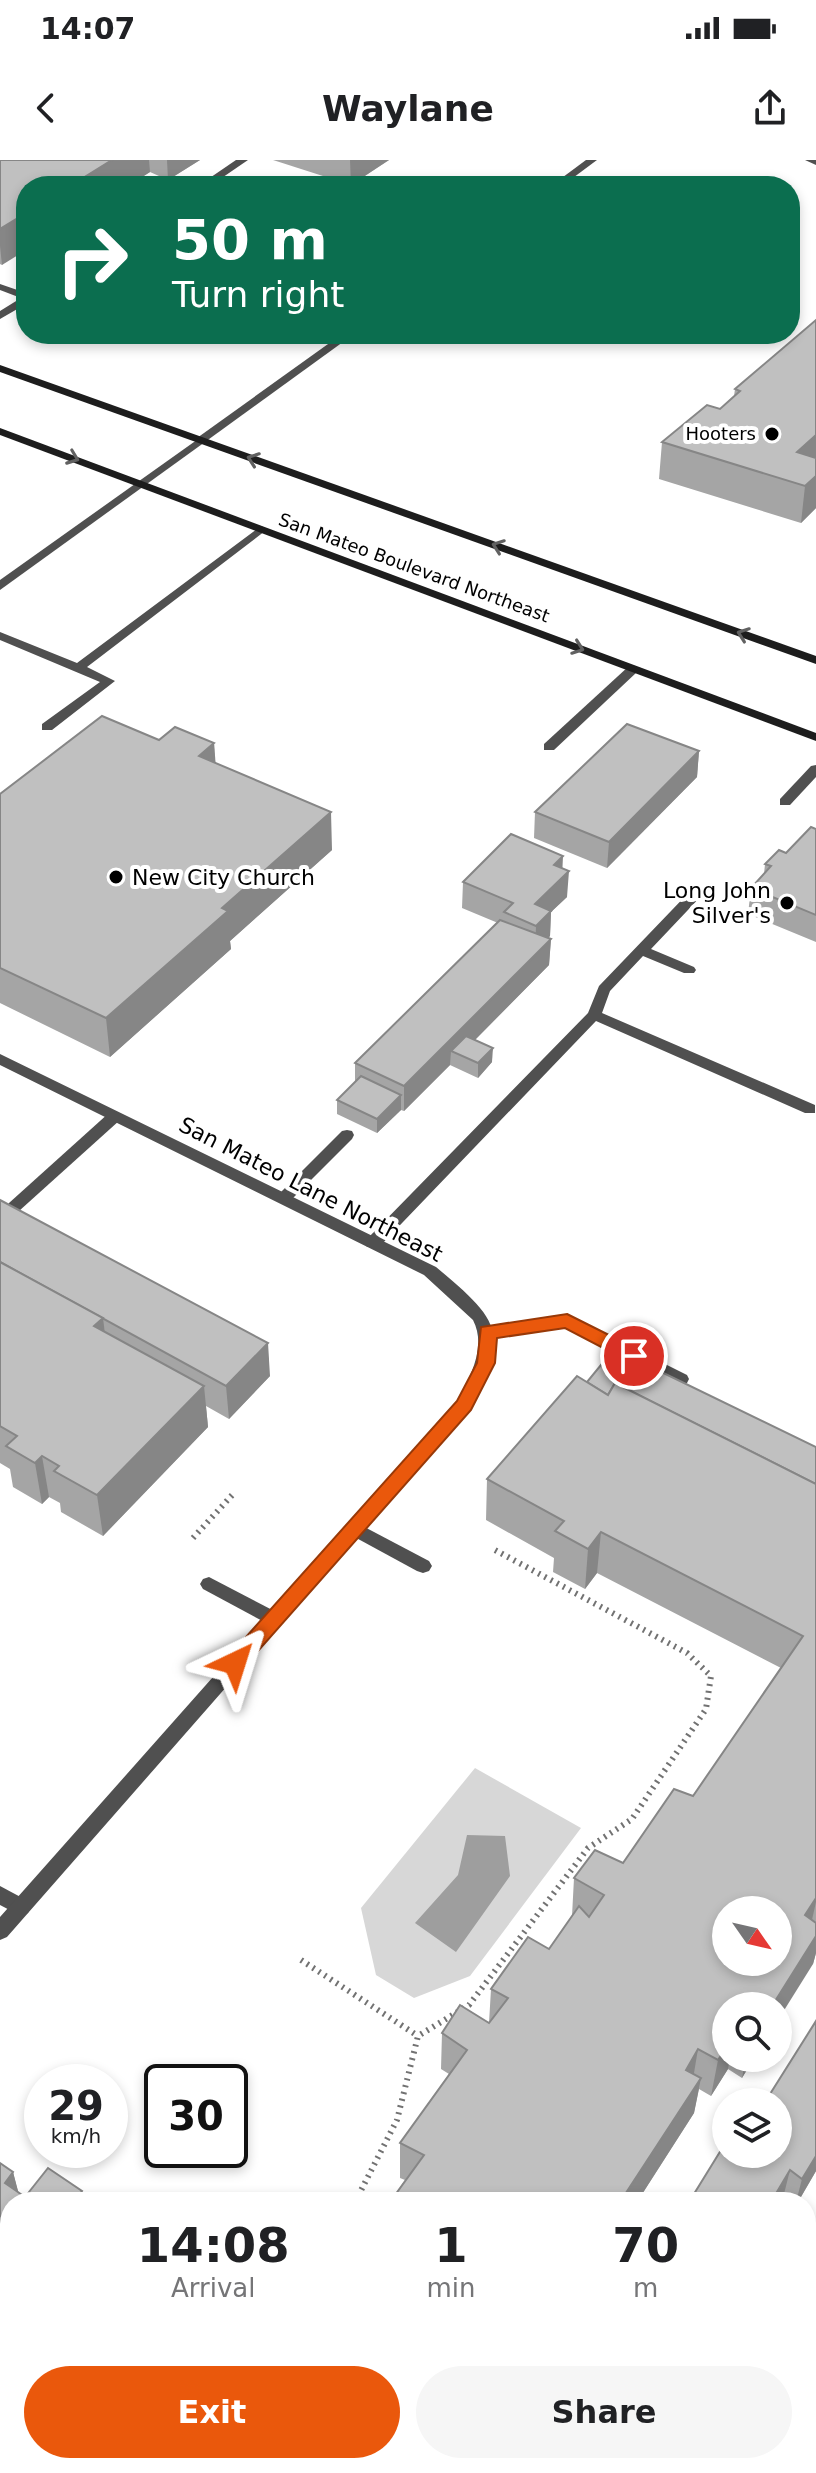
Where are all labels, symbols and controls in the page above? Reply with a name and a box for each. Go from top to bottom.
text: 14:07 [40,11,136,46]
icon: back [24,86,68,130]
icon: share [748,86,792,130]
text: Waylane [322,88,494,129]
text: 50 m [172,207,328,272]
icon: right [40,208,144,312]
text: Turn right [172,274,344,315]
place label: Hooters [686,423,756,444]
marker: Hooters [763,425,781,443]
one-way arrow [65,448,79,465]
one-way arrow [247,452,261,468]
street label: San Mateo Boulevard Northeast [276,509,552,626]
one-way arrow [492,540,506,556]
one-way arrow [736,627,750,644]
one-way arrow [571,638,585,655]
place label: New City Church [132,865,315,890]
marker: New City Church [107,868,125,886]
place label: Long John Silver's [663,878,771,928]
marker: Long John Silver's [778,894,796,912]
street label: San Mateo Lane Northeast [175,1112,447,1267]
pin [600,1322,668,1390]
icon: arrive [612,1334,656,1378]
position arrow [193,1621,277,1705]
north arrow [712,1896,792,1976]
map controls [712,1896,792,2168]
button: search [712,1992,792,2072]
speed limit sign: 30 [144,2064,248,2168]
text: 29 [48,2083,104,2129]
button: layers [712,2088,792,2168]
text: km/h [51,2124,101,2148]
text: 14:08 [137,2217,290,2273]
text: 1 [434,2217,468,2273]
text: 70 [612,2217,679,2273]
text: Arrival [171,2273,255,2303]
text: min [426,2273,476,2303]
text: m [633,2273,658,2303]
button: Exit [24,2366,400,2458]
button: Share [416,2366,792,2458]

